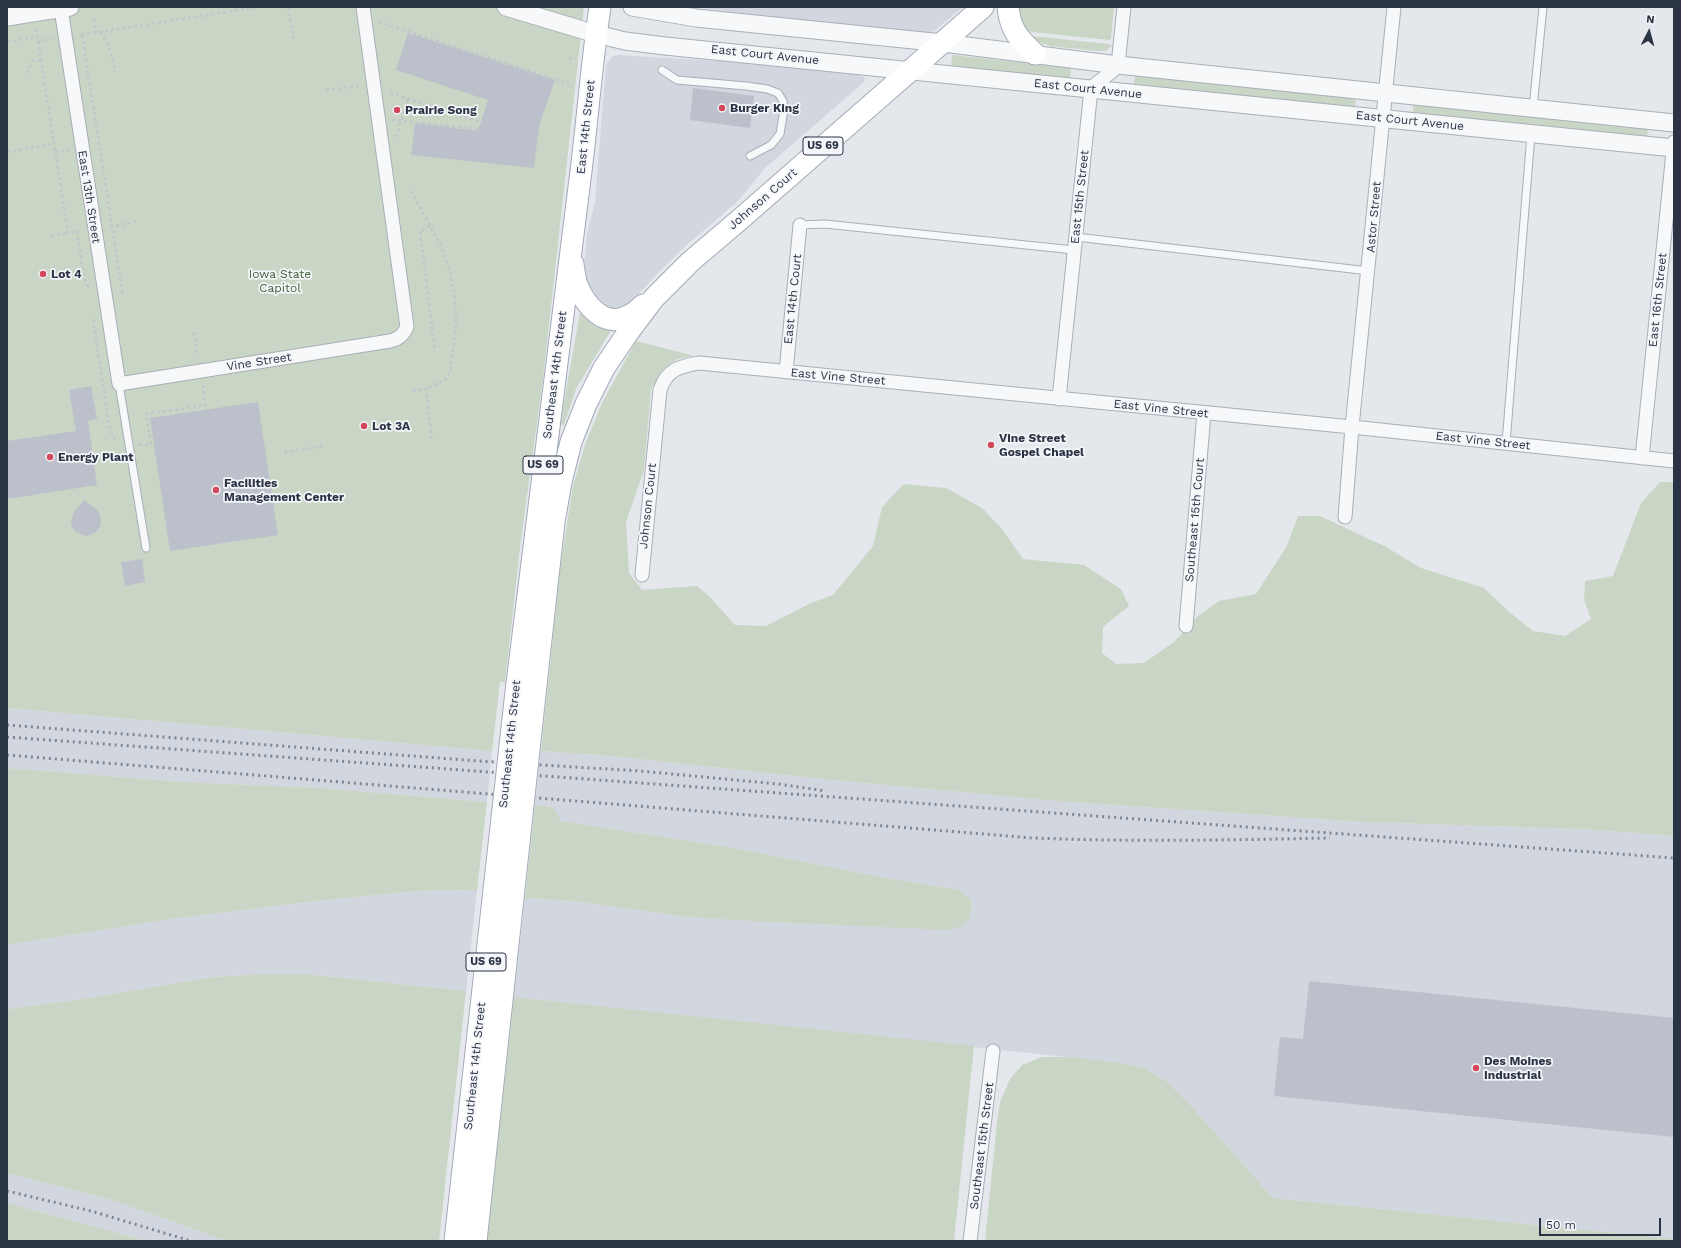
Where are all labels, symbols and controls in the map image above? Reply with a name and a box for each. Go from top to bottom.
north arrow [1629,12,1669,52]
text: N [1646,13,1655,26]
street label: East Court Avenue [710,42,820,68]
street label: East Court Avenue [1033,76,1143,102]
street label: East 14th Street [574,79,598,175]
place label: Burger King [730,101,799,115]
place label: Prairie Song [405,103,477,117]
marker: Burger King [717,103,727,113]
marker: Prairie Song [392,105,402,115]
street label: East Court Avenue [1355,108,1465,134]
road number: US 69 [803,137,843,155]
street label: East 13th Street [75,149,103,245]
street label: East 15th Street [1068,149,1092,245]
street label: Johnson Court [726,165,800,233]
street label: Astor Street [1364,181,1384,253]
street label: East 16th Street [1646,252,1670,348]
street label: East 14th Court [781,253,805,345]
place label: Lot 4 [51,267,82,281]
park label: Iowa State Capitol [249,267,311,295]
marker: Lot 4 [38,269,48,279]
street label: Southeast 14th Street [540,310,570,440]
street label: Vine Street [226,350,292,374]
street label: East Vine Street [790,366,886,388]
street label: East Vine Street [1113,397,1209,421]
place label: Lot 3A [372,419,410,433]
marker: Lot 3A [359,421,369,431]
street label: East Vine Street [1435,429,1531,453]
place label: Vine Street Gospel Chapel [999,431,1084,459]
marker: Vine Street Gospel Chapel [986,440,996,450]
place label: Energy Plant [58,450,134,464]
marker: Energy Plant [45,452,55,462]
road number: US 69 [523,456,563,474]
street label: Southeast 15th Court [1182,457,1208,583]
street label: Johnson Court [636,462,660,550]
place label: Facilities Management Center [224,476,344,504]
marker: Facilities Management Center [211,485,221,495]
street label: Southeast 14th Street [496,679,524,809]
road number: US 69 [466,953,506,971]
street label: Southeast 14th Street [461,1001,489,1131]
place label: Des Moines Industrial [1484,1054,1552,1082]
marker: Des Moines Industrial [1471,1063,1481,1073]
street label: Southeast 15th Street [967,1081,997,1211]
scale bar [1541,1210,1663,1236]
text: 50 m [1546,1218,1576,1232]

